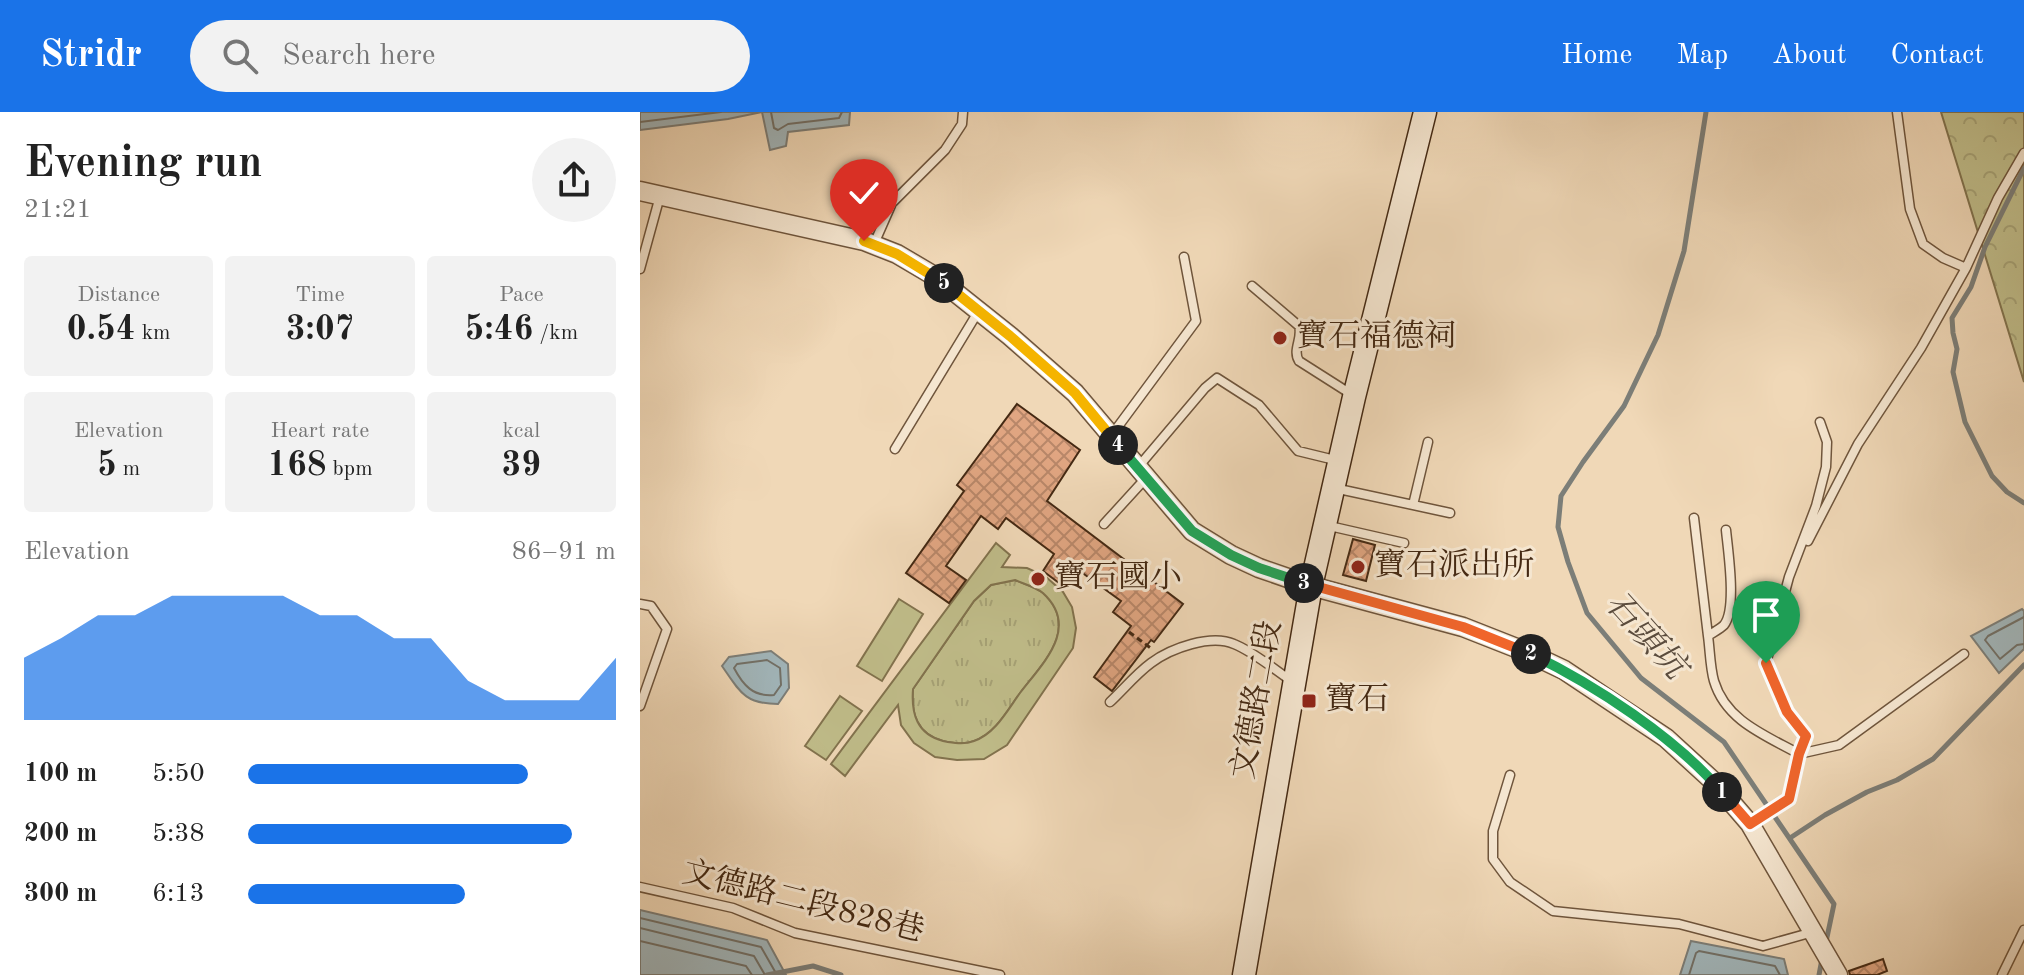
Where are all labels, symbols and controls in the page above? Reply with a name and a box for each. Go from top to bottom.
search box [190,20,750,92]
icon: search [218,34,262,78]
text: Stridr [40,37,142,75]
text: Search here [282,41,436,71]
text: Home [1561,42,1632,70]
text: Map [1676,42,1728,70]
text: About [1772,42,1847,70]
text: Contact [1891,42,1984,70]
button: share [532,138,616,222]
text: Evening run [24,142,262,186]
pin [830,159,898,241]
icon: check [842,171,886,215]
text: 21:21 [24,197,92,223]
pin: 5 [924,263,964,303]
text: 5 [938,272,950,294]
text: Distance [77,284,160,306]
text: Time [295,284,345,306]
text: Pace [499,284,544,306]
text: 0.54 [67,313,135,347]
text: 3:07 [286,313,354,347]
text: 5:46 [464,313,533,347]
place label: 寶石福德祠 [1296,319,1456,354]
text: km [135,322,171,344]
text: /km [533,322,578,344]
marker: 寶石福德祠 [1271,329,1289,347]
text: Elevation [74,420,163,442]
text: Heart rate [271,420,369,442]
text: kcal [502,420,540,442]
pin: 4 [1098,425,1138,465]
text: 4 [1112,434,1124,456]
text: 5 [97,449,117,483]
text: 168 [267,449,326,483]
text: 39 [502,449,541,483]
text: m [117,458,140,480]
text: bpm [326,458,373,480]
text: Elevation [24,539,130,565]
text: 86–91 m [512,539,616,565]
place label: 寶石派出所 [1374,548,1534,583]
marker: 寶石派出所 [1349,558,1367,576]
place label: 寶石國小 [1054,560,1182,595]
pin: 3 [1284,563,1324,603]
marker: 寶石國小 [1029,570,1047,588]
text: 3 [1298,572,1310,594]
pin [1732,581,1800,663]
water label: 石頭坑 [1598,585,1697,689]
icon: arrive [1744,593,1788,637]
street label: 文德路二段 [1225,618,1288,782]
pin: 2 [1511,634,1551,674]
text: 2 [1525,643,1537,665]
place label: 寶石 [1325,682,1389,717]
marker: 寶石 [1300,692,1318,710]
text: 100 m [24,761,97,787]
text: 5:50 [152,761,205,787]
pin: 1 [1702,772,1742,812]
text: 1 [1716,781,1728,803]
text: 200 m [24,821,97,847]
text: 5:38 [152,821,205,847]
street label: 文德路二段828巷 [679,855,928,948]
text: 300 m [24,881,97,907]
text: 6:13 [152,881,205,907]

